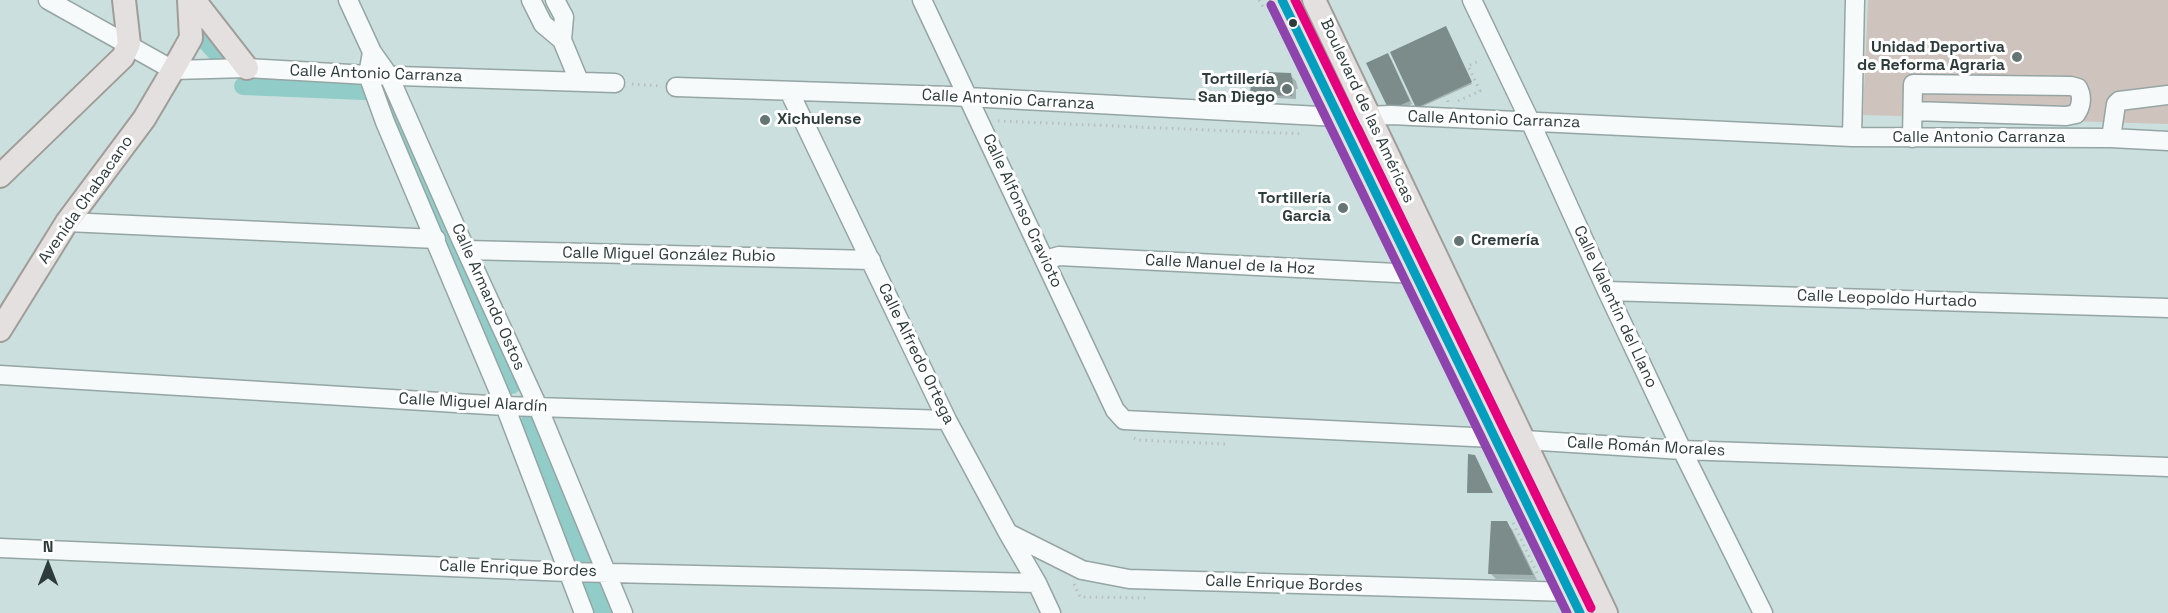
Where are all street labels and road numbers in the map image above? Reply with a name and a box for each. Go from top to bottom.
street label: Boulevard de las Américas [1316,16,1418,206]
street label: Calle Antonio Carranza [289,61,463,87]
street label: Calle Antonio Carranza [921,86,1095,114]
street label: Calle Antonio Carranza [1407,107,1581,133]
street label: Calle Antonio Carranza [1892,128,2066,148]
street label: Calle Alfonso Cravioto [978,131,1066,291]
street label: Avenida Chabacano [35,132,137,268]
street label: Calle Armando Ostos [447,221,529,373]
street label: Calle Valentín del Llano [1569,223,1661,391]
street label: Calle Miguel González Rubio [562,244,776,266]
street label: Calle Manuel de la Hoz [1144,251,1316,279]
street label: Calle Alfredo Ortega [874,280,958,428]
street label: Calle Leopoldo Hurtado [1797,286,1977,312]
street label: Calle Miguel Alardín [398,390,548,416]
street label: Calle Román Morales [1566,433,1726,461]
street label: Calle Enrique Bordes [439,557,597,581]
street label: Calle Enrique Bordes [1205,572,1363,596]

